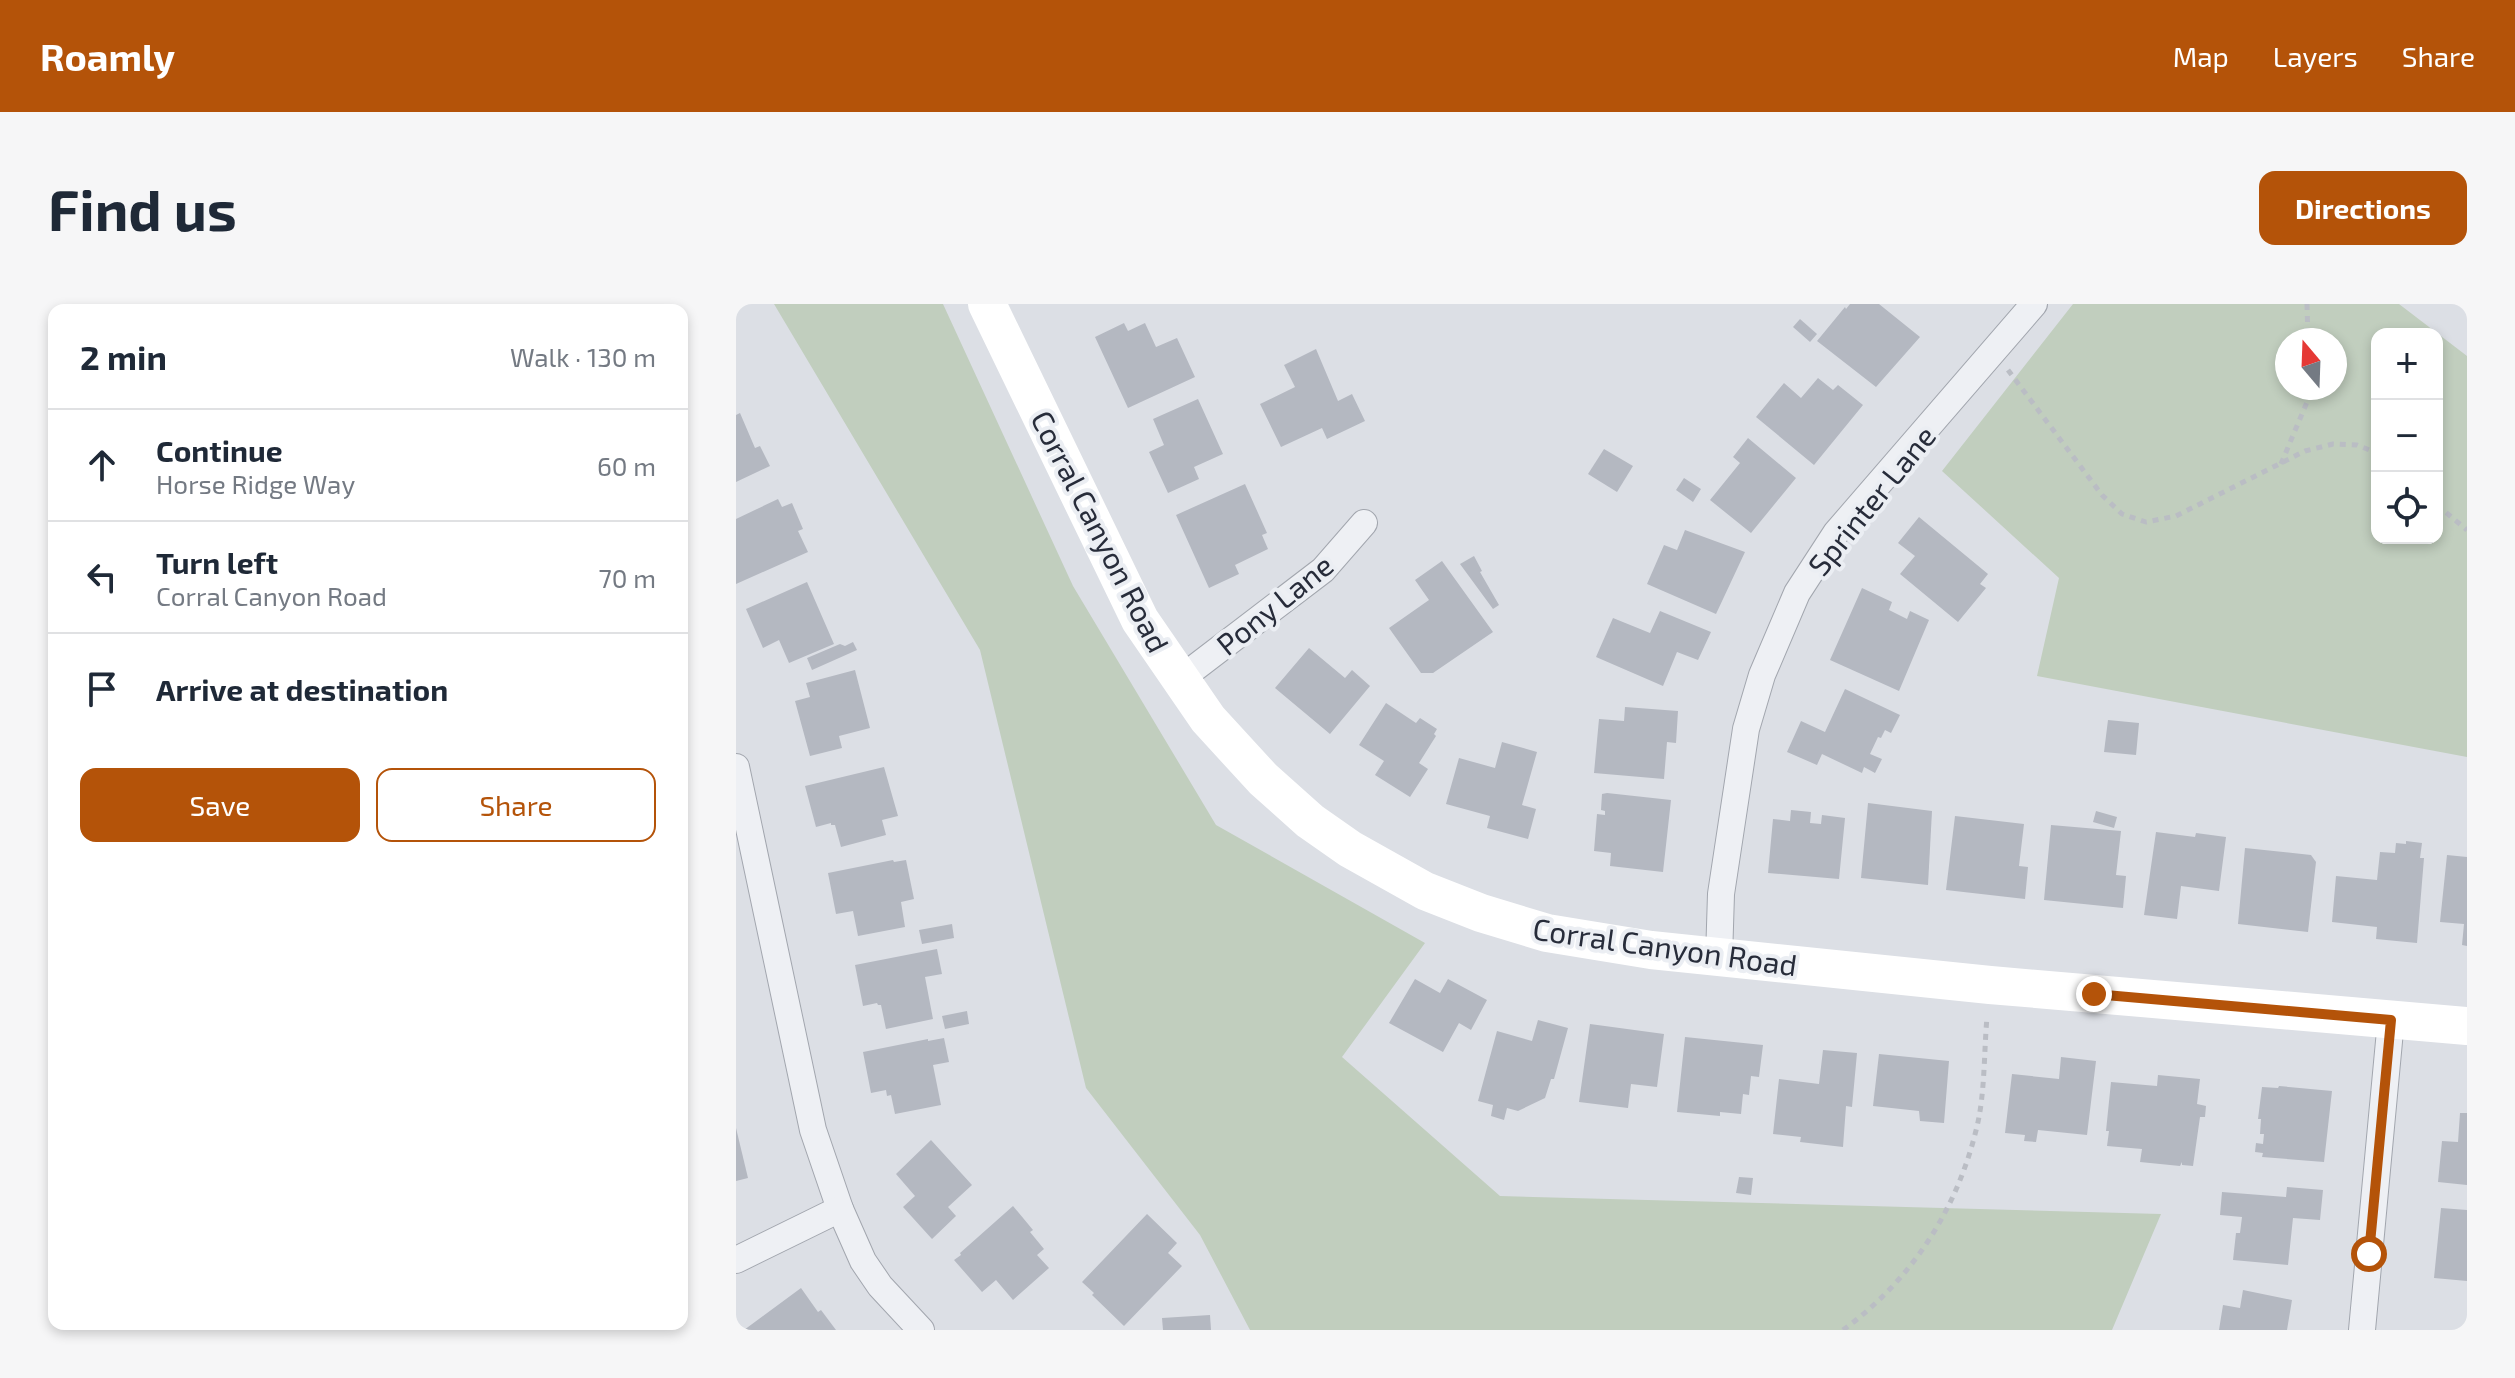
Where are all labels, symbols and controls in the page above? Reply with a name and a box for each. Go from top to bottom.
text: Roamly [40,33,175,79]
text: Map [2173,39,2229,73]
text: Layers [2273,39,2358,73]
text: Share [2402,39,2475,73]
button: Directions [2259,171,2467,245]
text: Find us [48,175,237,242]
north arrow [2275,328,2347,400]
map controls [2371,328,2443,544]
button: + [2371,328,2443,400]
text: 2 min [80,336,167,377]
text: Walk · 130 m [510,341,656,372]
button: − [2371,400,2443,472]
street label: Corral Canyon Road [1024,404,1178,658]
street label: Sprinter Lane [1800,418,1942,582]
text: Continue [156,432,283,468]
icon: ahead [80,443,124,487]
text: 60 m [597,450,656,481]
text: Horse Ridge Way [156,468,355,499]
button: locate [2371,472,2443,544]
text: Turn left [156,544,278,580]
street label: Pony Lane [1209,546,1339,662]
icon: left [80,555,124,599]
text: 70 m [598,562,656,593]
text: Corral Canyon Road [156,580,387,611]
icon: arrive [80,667,124,711]
text: Arrive at destination [156,671,448,707]
button: Save [80,768,360,842]
button: Share [376,768,656,842]
street label: Corral Canyon Road [1531,910,1799,982]
route end [2076,976,2112,1012]
route start [2351,1236,2387,1272]

